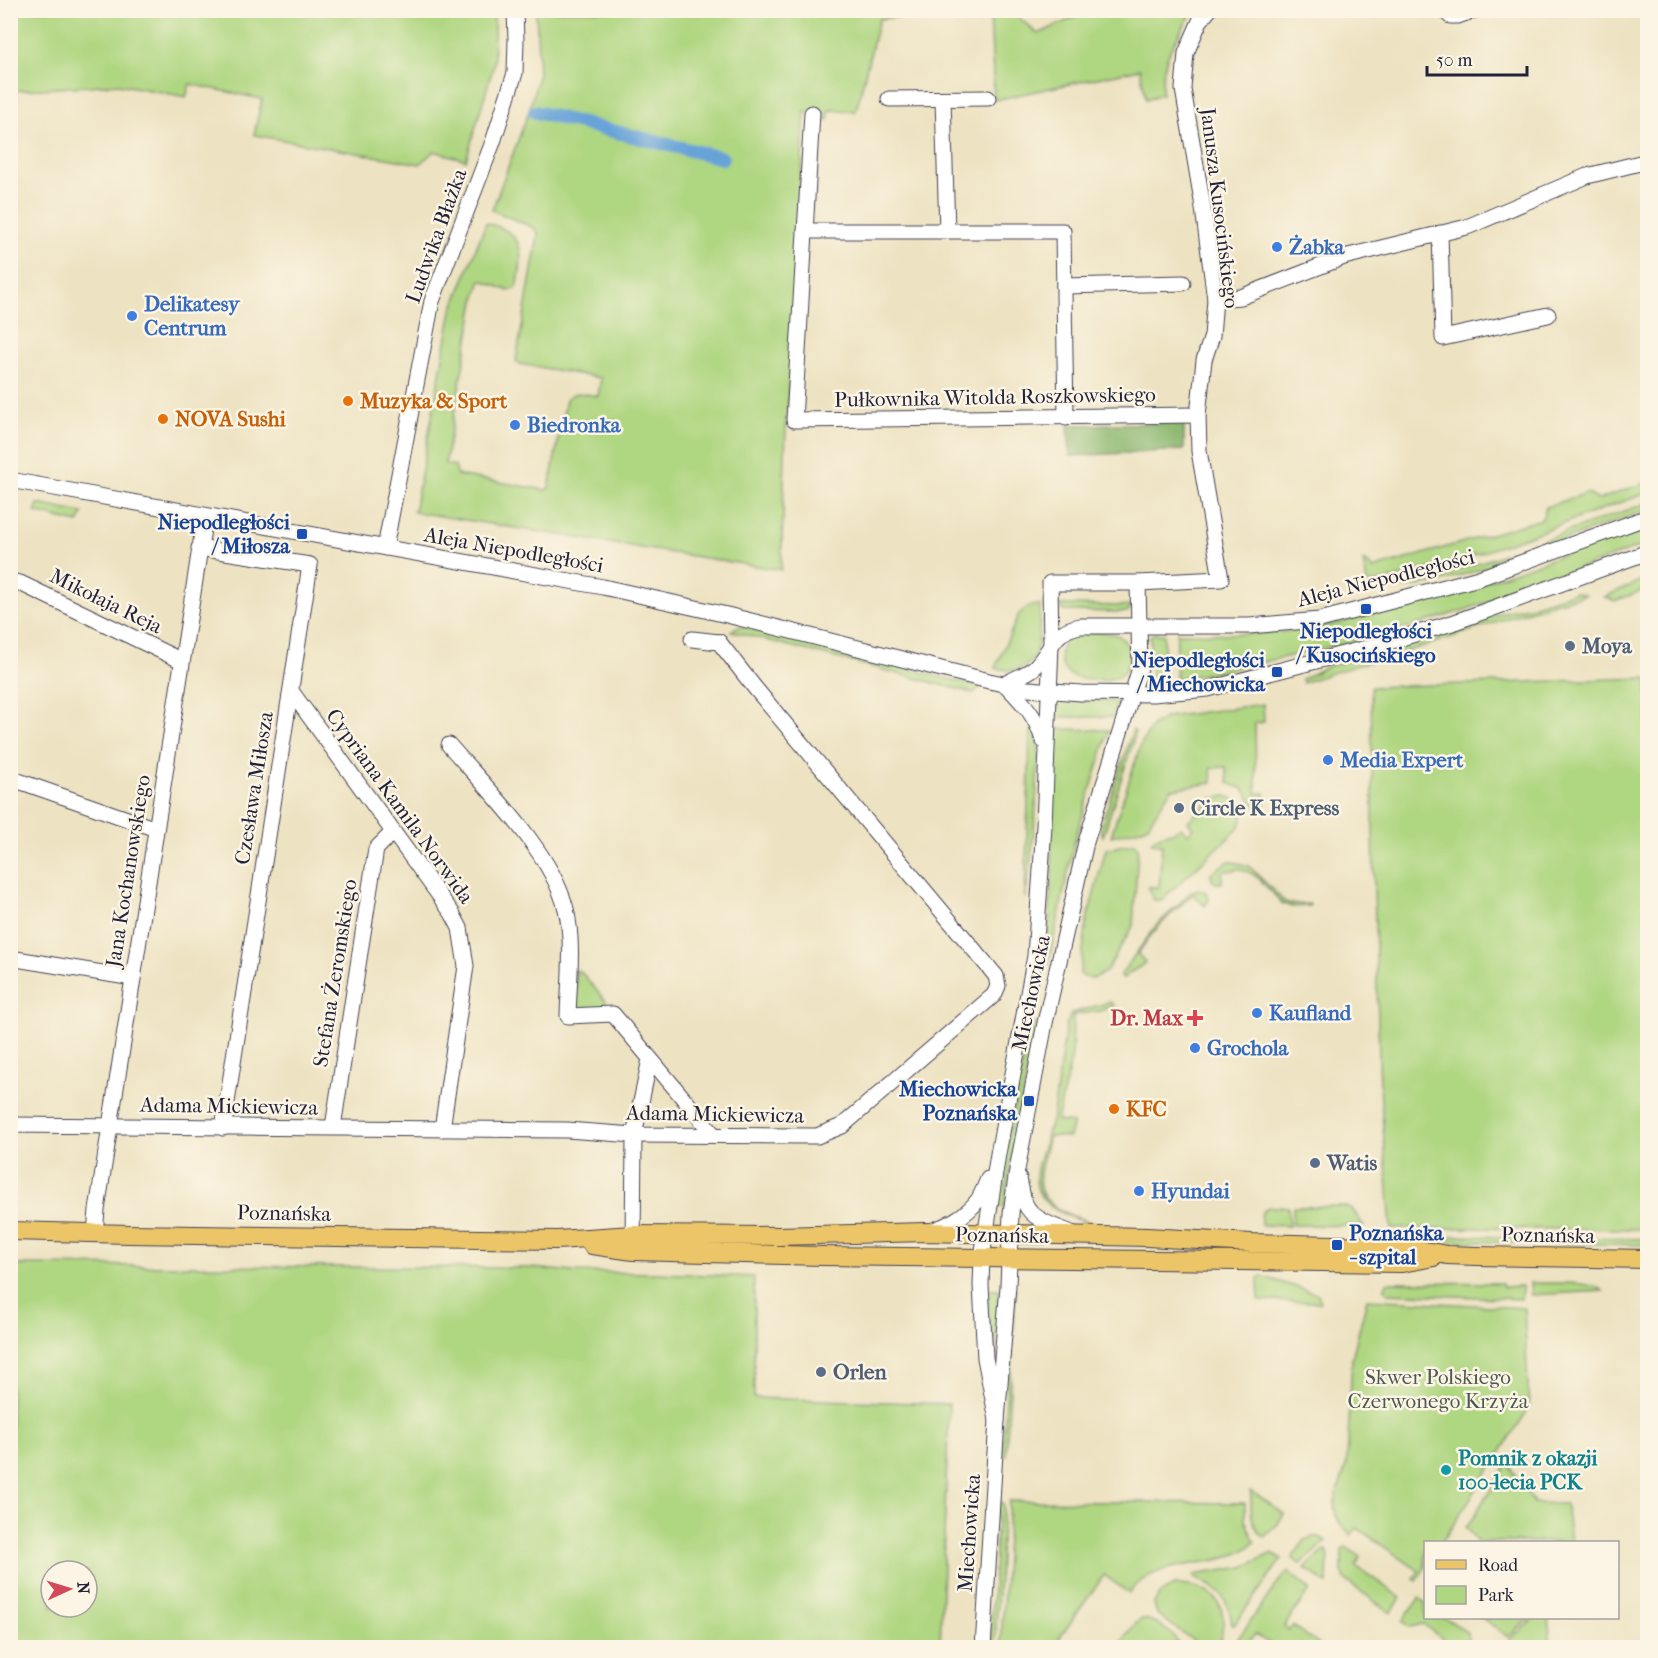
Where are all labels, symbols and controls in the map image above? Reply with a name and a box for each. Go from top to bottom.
scale bar [1427,39,1528,77]
text: 50 m [1436,50,1473,71]
street label: Janusza Kusocińskiego [1196,104,1244,310]
street label: Ludwika Błażka [401,165,472,307]
place label: Żabka [1289,234,1346,259]
marker: Żabka [1270,240,1284,254]
place label: Delikatesy Centrum [144,292,241,340]
marker: Delikatesy Centrum [125,309,139,323]
street label: Pułkownika Witolda Roszkowskiego [834,382,1156,412]
place label: Muzyka & Sport [359,389,508,413]
marker: Muzyka & Sport [341,394,355,408]
place label: NOVA Sushi [175,407,286,431]
marker: NOVA Sushi [156,412,170,426]
place label: Biedronka [527,413,622,437]
marker: Biedronka [508,418,522,432]
place label: Niepodległości / Miłosza [158,510,291,558]
street label: Aleja Niepodległości [421,522,606,578]
marker: Niepodległości / Miłosza [295,527,309,541]
street label: Aleja Niepodległości [1294,544,1477,612]
street label: Mikołaja Reja [46,563,166,639]
marker: Niepodległości / Kusocińskiego [1359,602,1373,616]
place label: Niepodległości / Kusocińskiego [1295,619,1436,667]
place label: Moya [1581,634,1633,658]
marker: Moya [1563,639,1577,653]
place label: Niepodległości / Miechowicka [1133,648,1266,696]
marker: Niepodległości / Miechowicka [1270,665,1284,679]
street label: Cypriana Kamila Norwida [321,704,479,908]
street label: Czesława Miłosza [230,710,278,866]
place label: Media Expert [1339,748,1464,772]
marker: Media Expert [1321,753,1335,767]
street label: Jana Kochanowskiego [101,773,155,971]
place label: Circle K Express [1191,796,1340,820]
marker: Circle K Express [1172,801,1186,815]
street label: Stefana Żeromskiego [308,877,362,1069]
street label: Miechowicka [1007,932,1055,1053]
place label: Kaufland [1269,1001,1352,1025]
place label: Dr. Max [1110,1006,1184,1030]
marker: Kaufland [1250,1006,1264,1020]
marker: Dr. Max [1188,1011,1202,1025]
place label: Grochola [1207,1036,1289,1060]
marker: Grochola [1188,1041,1202,1055]
place label: Miechowicka Poznańska [898,1077,1018,1125]
street label: Adama Mickiewicza [139,1092,318,1120]
marker: Miechowicka Poznańska [1022,1094,1036,1108]
place label: KFC [1126,1097,1167,1121]
street label: Adama Mickiewicza [625,1100,804,1128]
marker: KFC [1107,1102,1121,1116]
place label: Watis [1326,1151,1378,1175]
marker: Watis [1308,1156,1322,1170]
place label: Hyundai [1151,1179,1231,1203]
marker: Hyundai [1132,1184,1146,1198]
street label: Poznańska [237,1200,332,1226]
place label: Poznańska - szpital [1349,1221,1445,1269]
street label: Poznańska [955,1222,1050,1248]
street label: Poznańska [1501,1222,1596,1248]
marker: Poznańska - szpital [1330,1238,1344,1252]
place label: Orlen [833,1360,887,1384]
marker: Orlen [814,1365,828,1379]
park label: Skwer Polskiego Czerwonego Krzyża [1348,1365,1529,1413]
place label: Pomnik z okazji 100-lecia PCK [1458,1446,1598,1494]
marker: Pomnik z okazji 100-lecia PCK [1439,1463,1453,1477]
street label: Miechowicka [953,1473,985,1593]
legend [1424,1541,1619,1619]
text: Road [1478,1555,1518,1576]
north arrow [39,1559,99,1619]
text: N [74,1581,93,1596]
text: Park [1478,1585,1515,1606]

